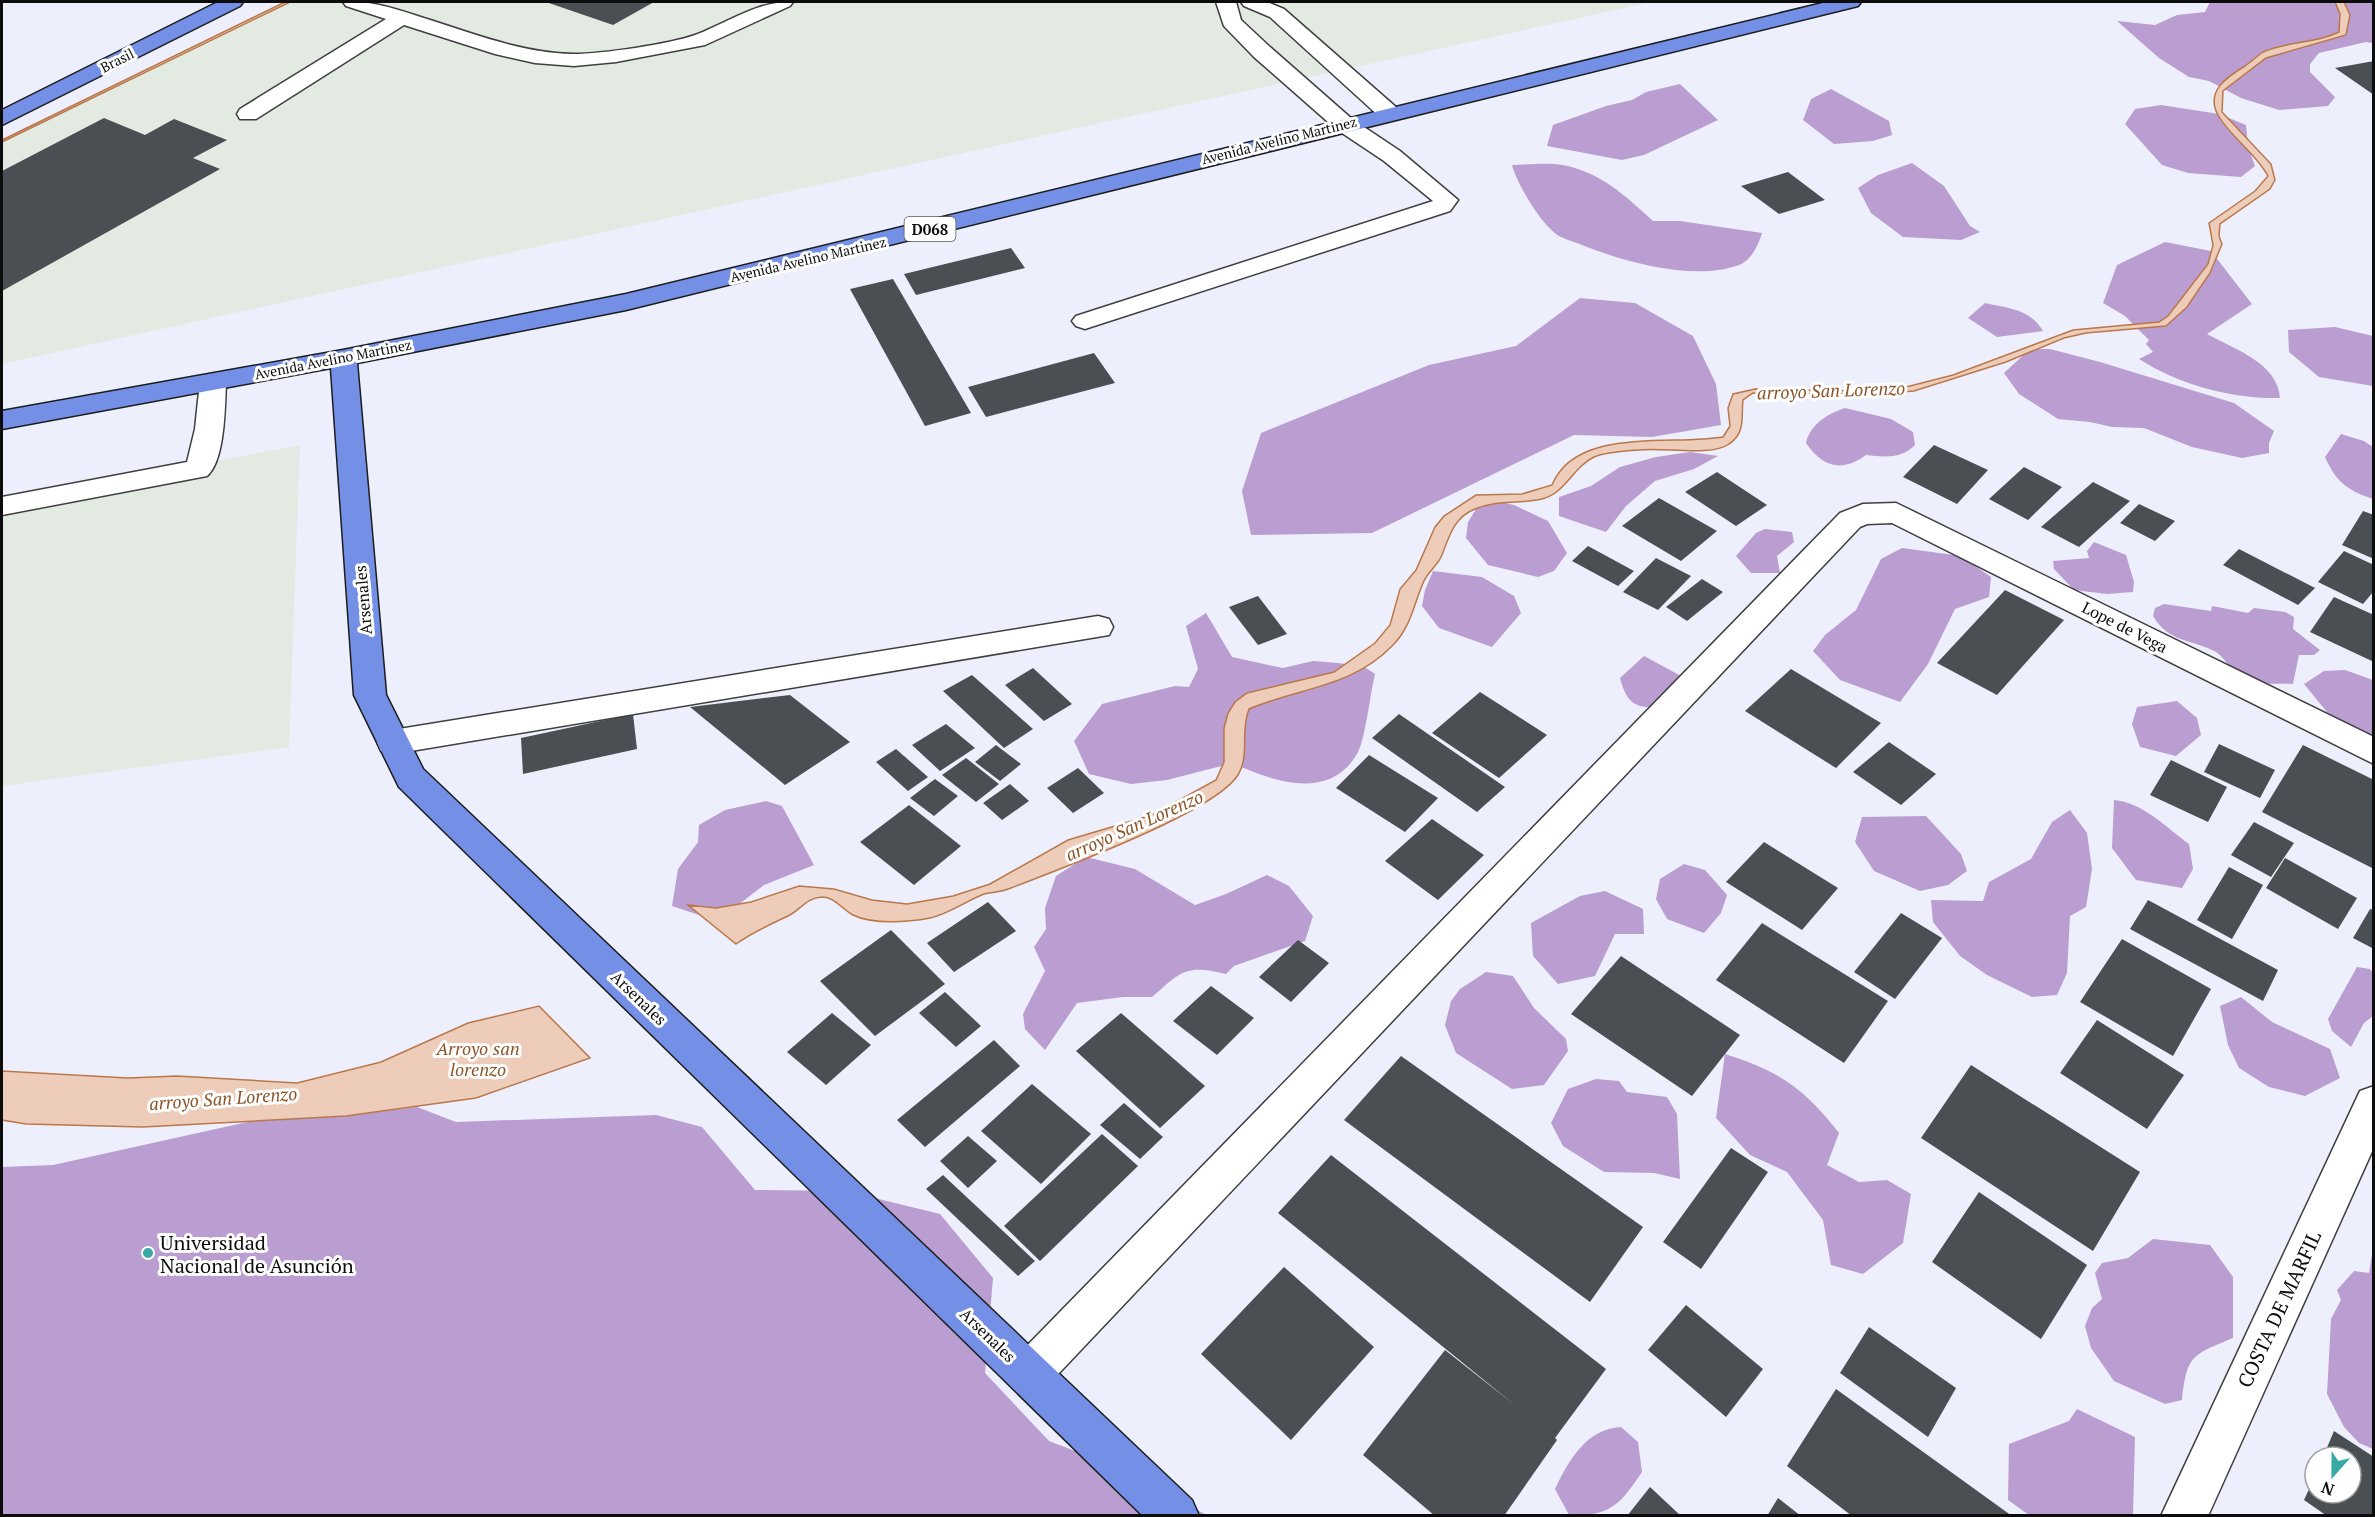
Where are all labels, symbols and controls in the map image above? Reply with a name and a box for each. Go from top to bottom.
street label: Brasil [97,43,137,77]
street label: Avenida Avelino Martinez [1199,111,1359,168]
road number: D068 [904,217,956,241]
street label: Avenida Avelino Martinez [728,232,888,286]
street label: Avenida Avelino Martinez [253,334,413,384]
water label: arroyo San Lorenzo [1756,375,1906,405]
street label: Arsenales [349,564,377,636]
street label: Lope de Vega [2079,596,2171,658]
water label: arroyo San Lorenzo [1061,784,1207,866]
street label: Arsenales [606,966,672,1030]
water label: Arroyo san lorenzo [435,1036,520,1081]
water label: arroyo San Lorenzo [148,1081,298,1115]
street label: COSTA DE MARFIL [2231,1226,2327,1392]
place label: Universidad Nacional de Asunción [160,1229,354,1279]
marker: Universidad Nacional de Asunción [141,1246,155,1260]
street label: Arsenales [955,1303,1021,1367]
north arrow [2303,1445,2363,1505]
text: N [2318,1477,2337,1501]

